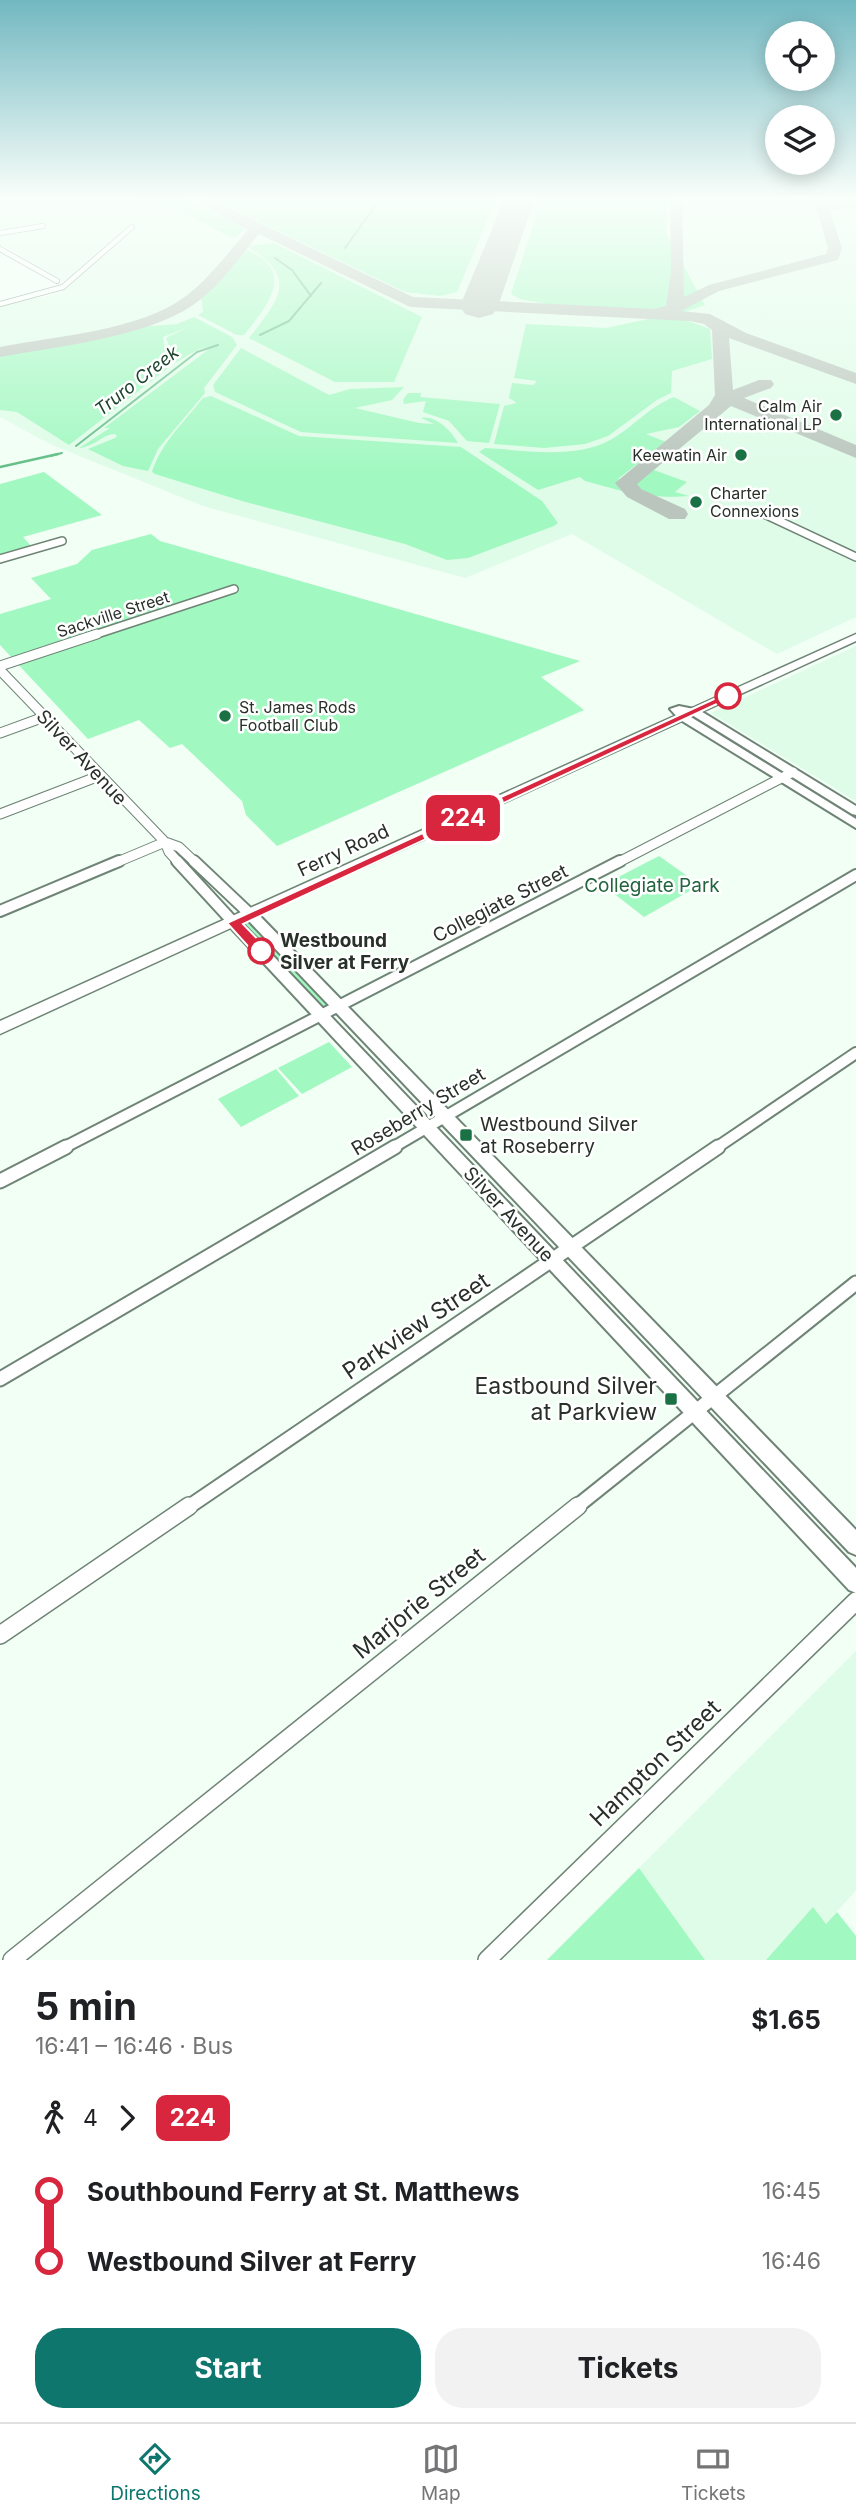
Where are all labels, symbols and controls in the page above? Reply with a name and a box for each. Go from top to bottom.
map controls [765,21,835,175]
button: locate [765,21,835,91]
button: layers [765,105,835,175]
water label: Truro Creek [91,341,184,420]
place label: Calm Air International LP [704,396,822,434]
marker: Calm Air International LP [828,407,844,423]
place label: Keewatin Air [632,445,727,465]
marker: Keewatin Air [733,447,749,463]
place label: Charter Connexions [710,483,799,521]
marker: Charter Connexions [688,494,704,510]
street label: Sackville Street [54,586,172,642]
unlabelled marker [715,683,741,709]
place label: St. James Rods Football Club [239,697,356,735]
street label: Silver Avenue [32,705,132,810]
marker: St. James Rods Football Club [217,708,233,724]
line badge: 224 [423,795,503,841]
text: 224 [440,803,486,832]
street label: Ferry Road [294,819,393,882]
street label: Collegiate Street [429,859,572,947]
park label: Collegiate Park [584,874,720,897]
place label: Westbound Silver at Ferry [280,929,410,974]
marker: Westbound Silver at Ferry [248,938,274,964]
street label: Roseberry Street [347,1063,489,1160]
place label: Westbound Silver at Roseberry [480,1113,638,1158]
marker: Westbound Silver at Roseberry [458,1127,474,1143]
street label: Silver Avenue [459,1162,559,1267]
street label: Parkview Street [337,1266,495,1385]
place label: Eastbound Silver at Parkview [474,1372,657,1426]
marker: Eastbound Silver at Parkview [663,1391,679,1407]
street label: Marjorie Street [347,1541,491,1665]
street label: Hampton Street [584,1693,726,1832]
text: 5 min [35,1983,137,2029]
text: $1.65 [751,2004,821,2035]
text: 16:41 – 16:46 · Bus [35,2032,233,2060]
icon: walk [35,2099,73,2137]
icon: forward [108,2099,146,2137]
text: 224 [170,2103,216,2132]
text: 4 [83,2104,98,2132]
text: Southbound Ferry at St. Matthews [87,2176,520,2207]
text: 16:45 [762,2177,821,2205]
text: Westbound Silver at Ferry [87,2246,417,2277]
text: 16:46 [762,2247,821,2275]
button: Start [35,2328,421,2408]
button: Tickets [435,2328,821,2408]
tab: Directions [110,2440,201,2505]
tab: Map [421,2440,461,2505]
tab: Tickets [681,2440,746,2505]

